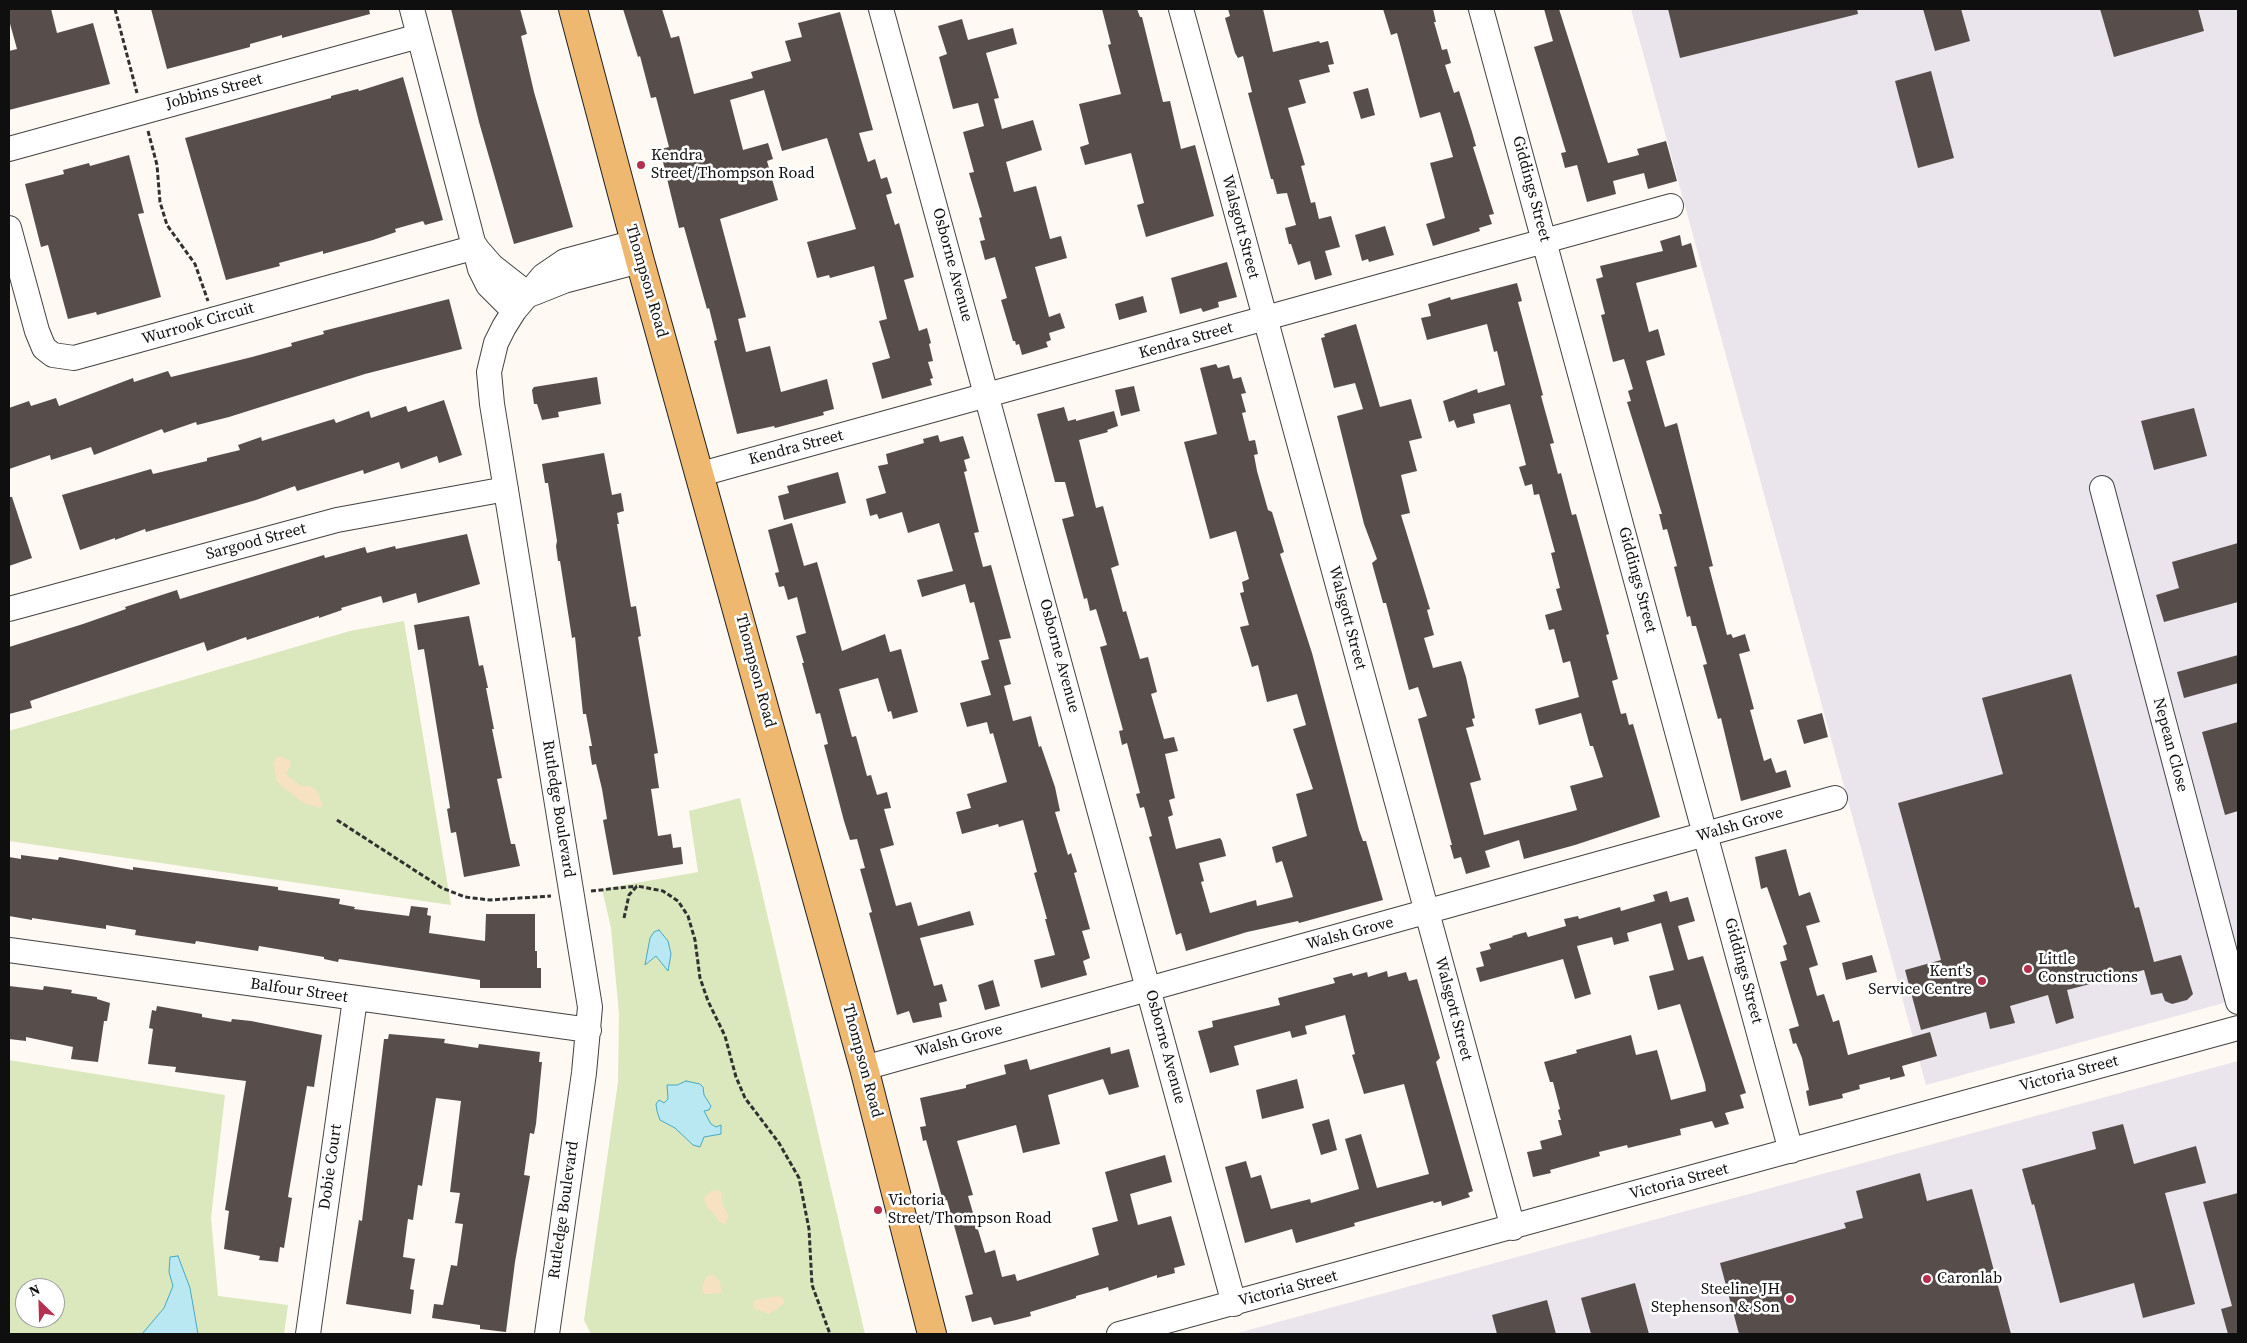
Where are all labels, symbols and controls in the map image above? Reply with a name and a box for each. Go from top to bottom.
street label: Jobbins Street [164,70,264,114]
street label: Giddings Street [1508,134,1554,244]
place label: Kendra Street/Thompson Road [651,146,815,184]
marker: Kendra Street/Thompson Road [635,159,647,171]
street label: Walsgott Street [1217,173,1263,281]
street label: Osborne Avenue [928,206,976,324]
street label: Thompson Road [621,222,671,340]
street label: Wurrook Circuit [140,299,256,349]
street label: Kendra Street [1137,318,1235,364]
street label: Kendra Street [747,426,845,470]
street label: Sargood Street [204,519,308,565]
street label: Giddings Street [1614,525,1660,635]
street label: Walsgott Street [1324,564,1370,672]
street label: Osborne Avenue [1035,597,1083,715]
street label: Thompson Road [731,612,779,730]
street label: Nepean Close [2148,696,2192,794]
street label: Rutledge Boulevard [538,739,578,879]
street label: Walsh Grove [1694,803,1786,847]
street label: Walsh Grove [1304,913,1396,955]
street label: Giddings Street [1720,916,1766,1026]
place label: Little Constructions [2038,950,2138,988]
street label: Walsgott Street [1430,955,1476,1063]
place label: Kent's Service Centre [1868,962,1972,1000]
marker: Little Constructions [2022,963,2034,975]
street label: Balfour Street [249,975,349,1007]
marker: Kent's Service Centre [1976,975,1988,987]
street label: Osborne Avenue [1141,988,1189,1106]
street label: Thompson Road [838,1002,886,1120]
street label: Walsh Grove [913,1020,1005,1062]
street label: Victoria Street [2017,1052,2121,1096]
street label: Dobie Court [315,1123,347,1211]
street label: Rutledge Boulevard [545,1140,583,1280]
street label: Victoria Street [1627,1160,1731,1204]
place label: Victoria Street/Thompson Road [888,1191,1052,1229]
marker: Victoria Street/Thompson Road [872,1204,884,1216]
street label: Victoria Street [1236,1267,1340,1311]
place label: Caronlab [1937,1269,2002,1289]
marker: Caronlab [1921,1273,1933,1285]
north arrow [15,1278,65,1328]
text: N [26,1279,43,1301]
place label: Steeline JH Stephenson & Son [1651,1280,1780,1318]
marker: Steeline JH Stephenson & Son [1784,1293,1796,1305]

